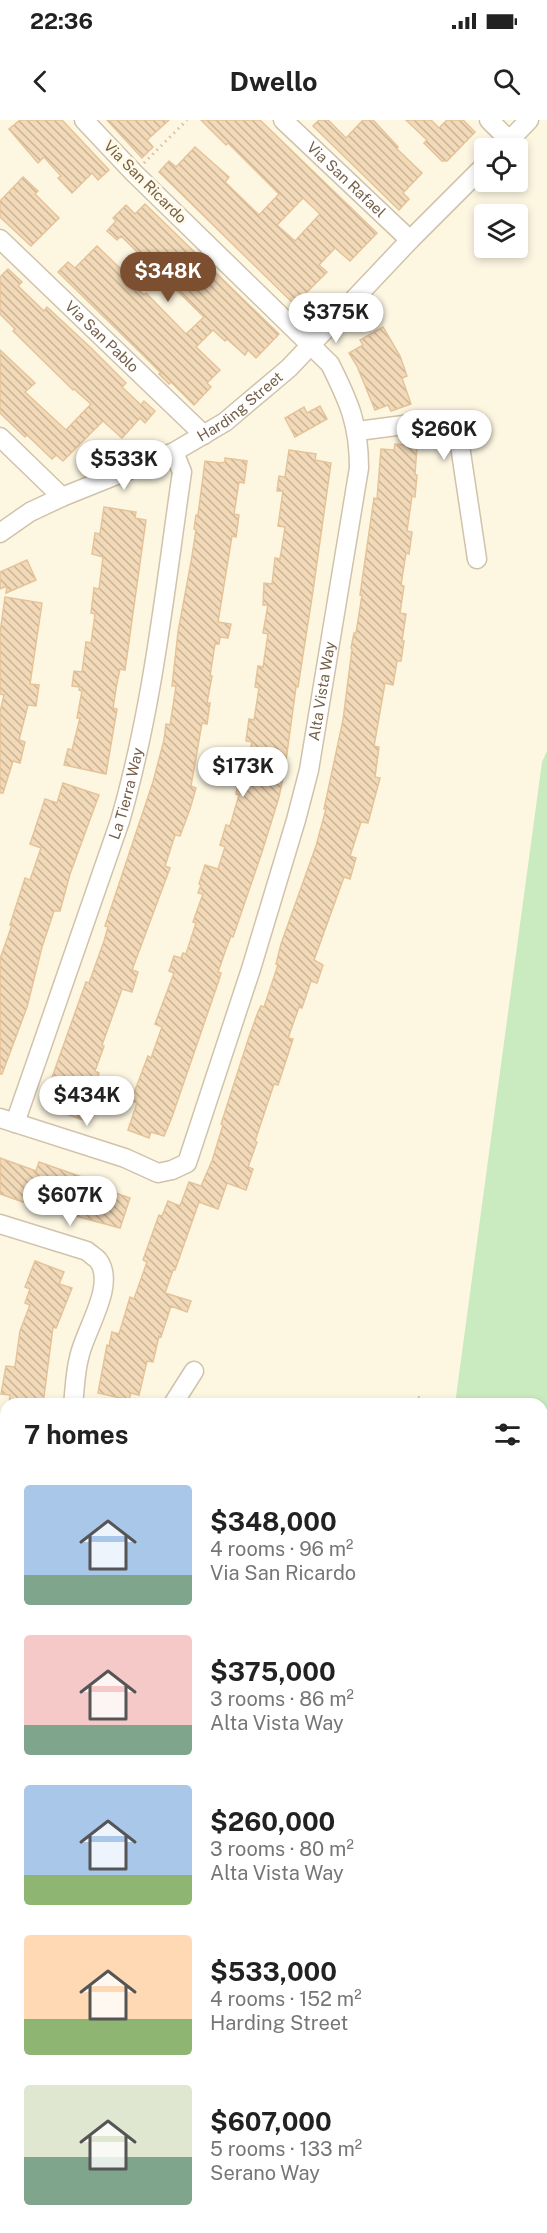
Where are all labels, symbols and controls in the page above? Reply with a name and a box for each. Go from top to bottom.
text: 22:36 [30,8,93,34]
icon: back [24,65,57,98]
text: Dwello [230,65,317,97]
icon: search [490,65,523,98]
street label: Via San Ricardo [101,137,190,226]
street label: Via San Rafael [304,138,389,221]
map controls [474,138,528,258]
button: locate [474,138,528,192]
button: layers [474,204,528,258]
pin: $348K [126,252,210,303]
text: $348K [134,259,202,283]
pin: $375K [294,293,378,344]
street label: Via San Pablo [62,297,142,376]
text: $375K [303,300,369,324]
street label: Harding Street [194,368,286,444]
pin: $260K [402,410,486,461]
text: $260K [411,417,477,441]
pin: $533K [82,440,166,491]
text: $533K [90,447,158,471]
street label: Alta Vista Way [305,640,338,742]
street label: La Tierra Way [105,746,146,841]
pin: $173K [201,747,285,798]
text: $173K [212,754,274,778]
pin: $434K [45,1076,129,1127]
text: $434K [53,1083,121,1107]
pin: $607K [28,1176,112,1227]
text: $607K [37,1183,103,1207]
icon: filters [491,1418,524,1451]
text: 7 homes [24,1419,128,1450]
text: $348,000 [210,1506,337,1537]
icon: home [72,1509,144,1581]
text: 4 rooms · 96 m² [210,1537,353,1561]
text: Via San Ricardo [210,1561,356,1585]
text: $375,000 [210,1656,336,1687]
icon: home [72,1659,144,1731]
text: 3 rooms · 86 m² [210,1687,354,1711]
text: Alta Vista Way [210,1711,344,1735]
text: $260,000 [210,1806,335,1837]
icon: home [72,1809,144,1881]
text: 3 rooms · 80 m² [210,1837,354,1861]
text: Alta Vista Way [210,1861,344,1885]
text: $533,000 [210,1956,337,1987]
icon: home [72,1959,144,2031]
text: 4 rooms · 152 m² [210,1987,362,2011]
text: Harding Street [210,2011,348,2035]
text: $607,000 [210,2106,332,2137]
icon: home [72,2109,144,2181]
text: 5 rooms · 133 m² [210,2137,362,2161]
text: Serano Way [210,2161,320,2185]

